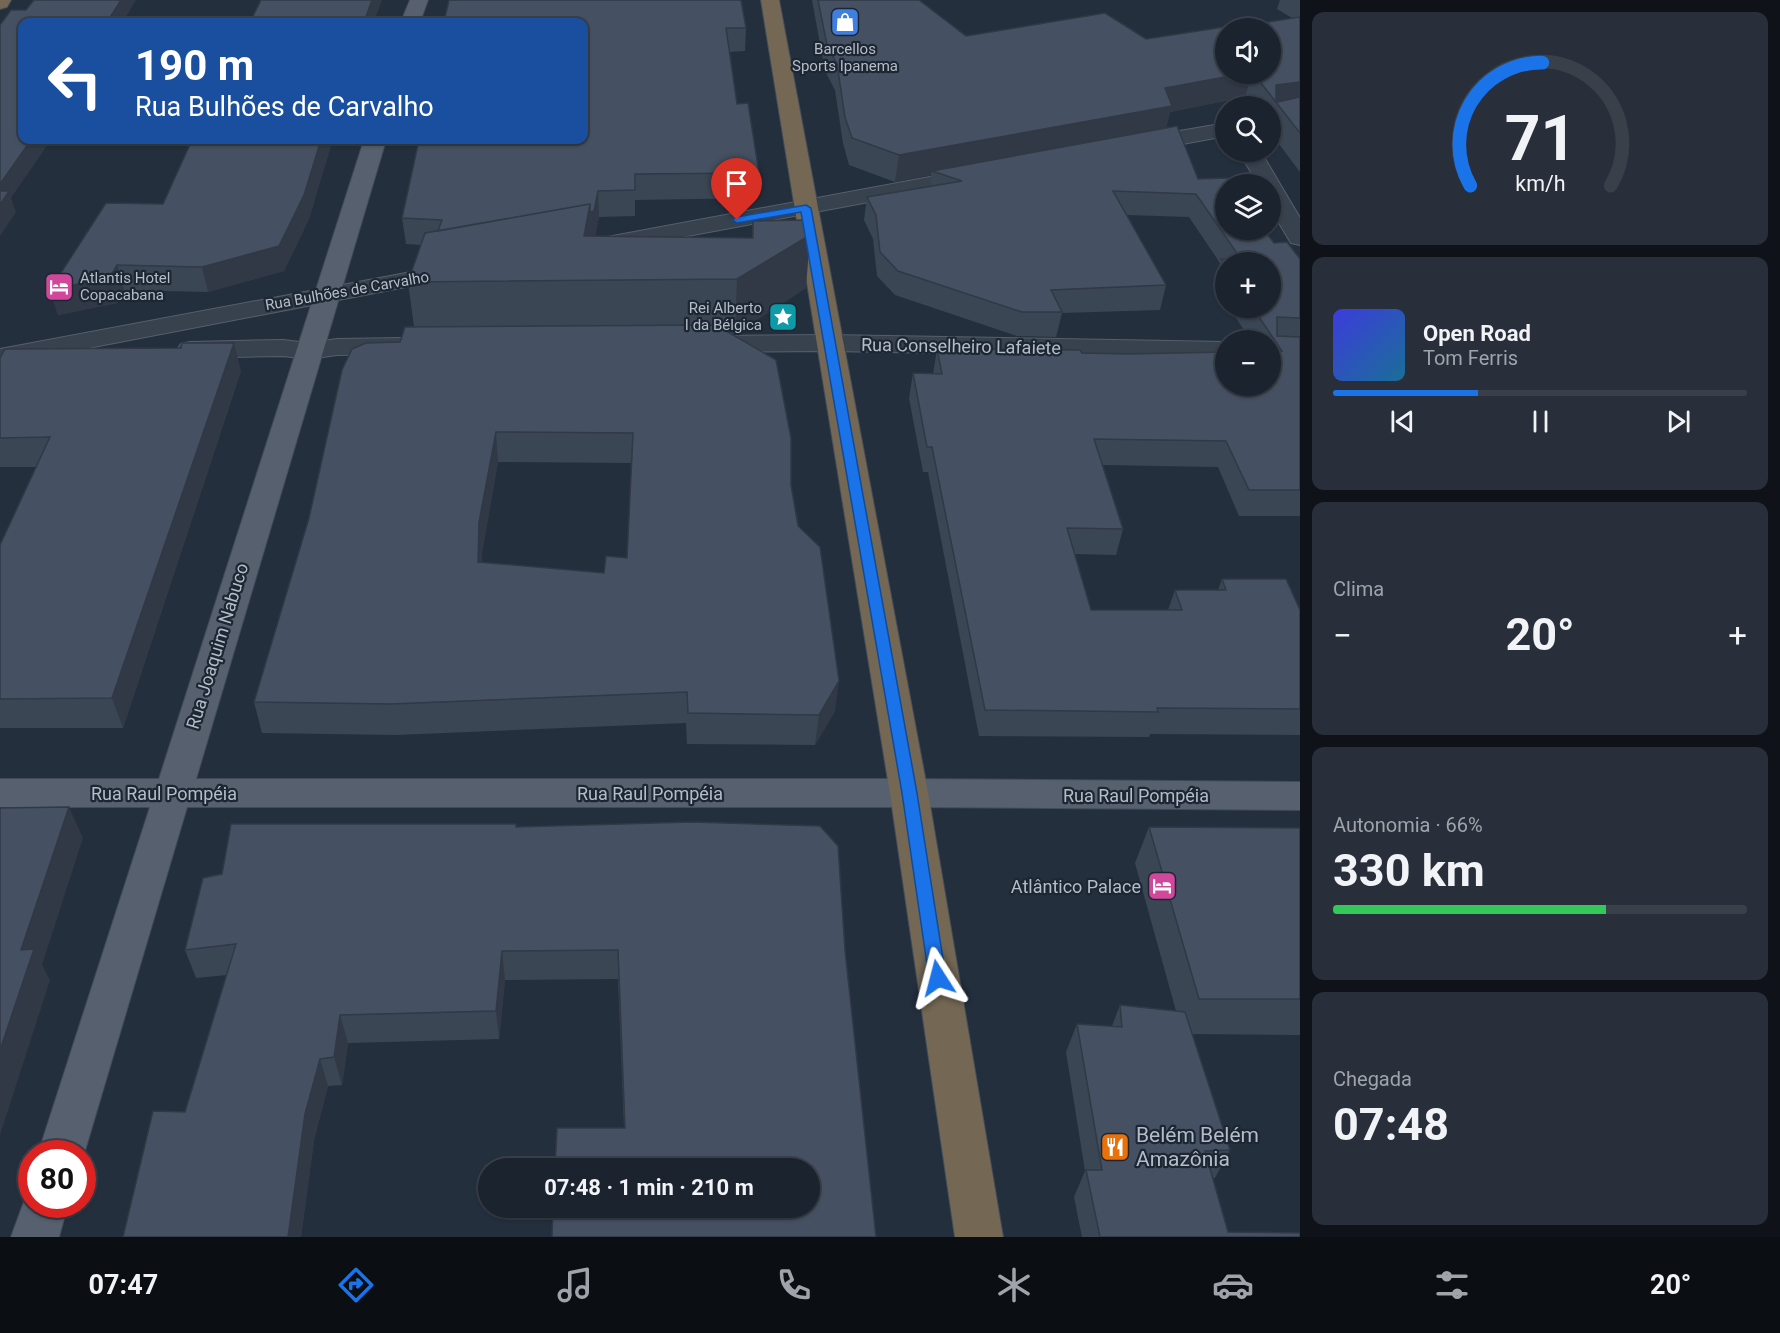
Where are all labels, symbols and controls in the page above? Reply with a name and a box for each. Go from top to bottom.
shop icon: Barcellos Sports Ipanema [829,6,861,38]
map controls [1215,18,1281,396]
button: sound [1215,18,1281,84]
place label: Barcellos Sports Ipanema [792,40,898,75]
text: 190 m [135,41,254,90]
icon: left [36,42,114,120]
text: Rua Bulhões de Carvalho [135,91,434,123]
button: search [1215,96,1281,162]
text: 71 [1504,102,1576,175]
pin [711,158,762,220]
icon: arrive [720,167,753,200]
text: km/h [1515,171,1565,196]
button: layers [1215,174,1281,240]
button: + [1215,252,1281,318]
street label: Rua Bulhões de Carvalho [264,268,430,314]
place label: Atlantis Hotel Copacabana [80,269,170,304]
hotel icon: Atlantis Hotel Copacabana [43,271,75,303]
place label: Rei Alberto I da Bélgica [685,299,762,334]
place icon: Rei Alberto I da Bélgica [767,301,799,333]
text: Open Road [1423,321,1531,346]
button: − [1215,330,1281,396]
street label: Rua Conselheiro Lafaiete [861,334,1061,358]
text: Tom Ferris [1423,346,1518,370]
icon: previous [1386,405,1419,438]
icon: pause [1524,405,1557,438]
icon: next [1662,405,1695,438]
street label: Rua Joaquim Nabuco [182,561,252,731]
text: Clima [1333,577,1384,601]
text: 20° [1505,608,1575,661]
text: − [1333,616,1352,655]
text: + [1728,616,1747,655]
street label: Rua Raul Pompéia [91,783,237,804]
street label: Rua Raul Pompéia [577,783,723,804]
street label: Rua Raul Pompéia [1063,785,1209,806]
text: Autonomia · 66% [1333,813,1483,837]
text: 330 km [1333,844,1485,897]
hotel icon: Atlântico Palace [1146,870,1178,902]
place label: Atlântico Palace [1011,876,1141,897]
position arrow [906,946,970,1010]
text: Chegada [1333,1067,1412,1091]
text: 07:48 [1333,1098,1449,1151]
place label: Belém Belém Amazônia [1136,1123,1259,1171]
restaurant icon: Belém Belém Amazônia [1099,1131,1131,1163]
speed limit sign: 80 [18,1140,96,1218]
text: 07:48 · 1 min · 210 m [544,1175,754,1200]
icon: directions [335,1264,377,1306]
icon: music [554,1264,596,1306]
icon: phone [773,1264,815,1306]
icon: climate [993,1264,1035,1306]
icon: car [1212,1264,1254,1306]
icon: filters [1431,1264,1473,1306]
text: 07:47 [89,1269,158,1301]
text: 20° [1650,1269,1691,1301]

